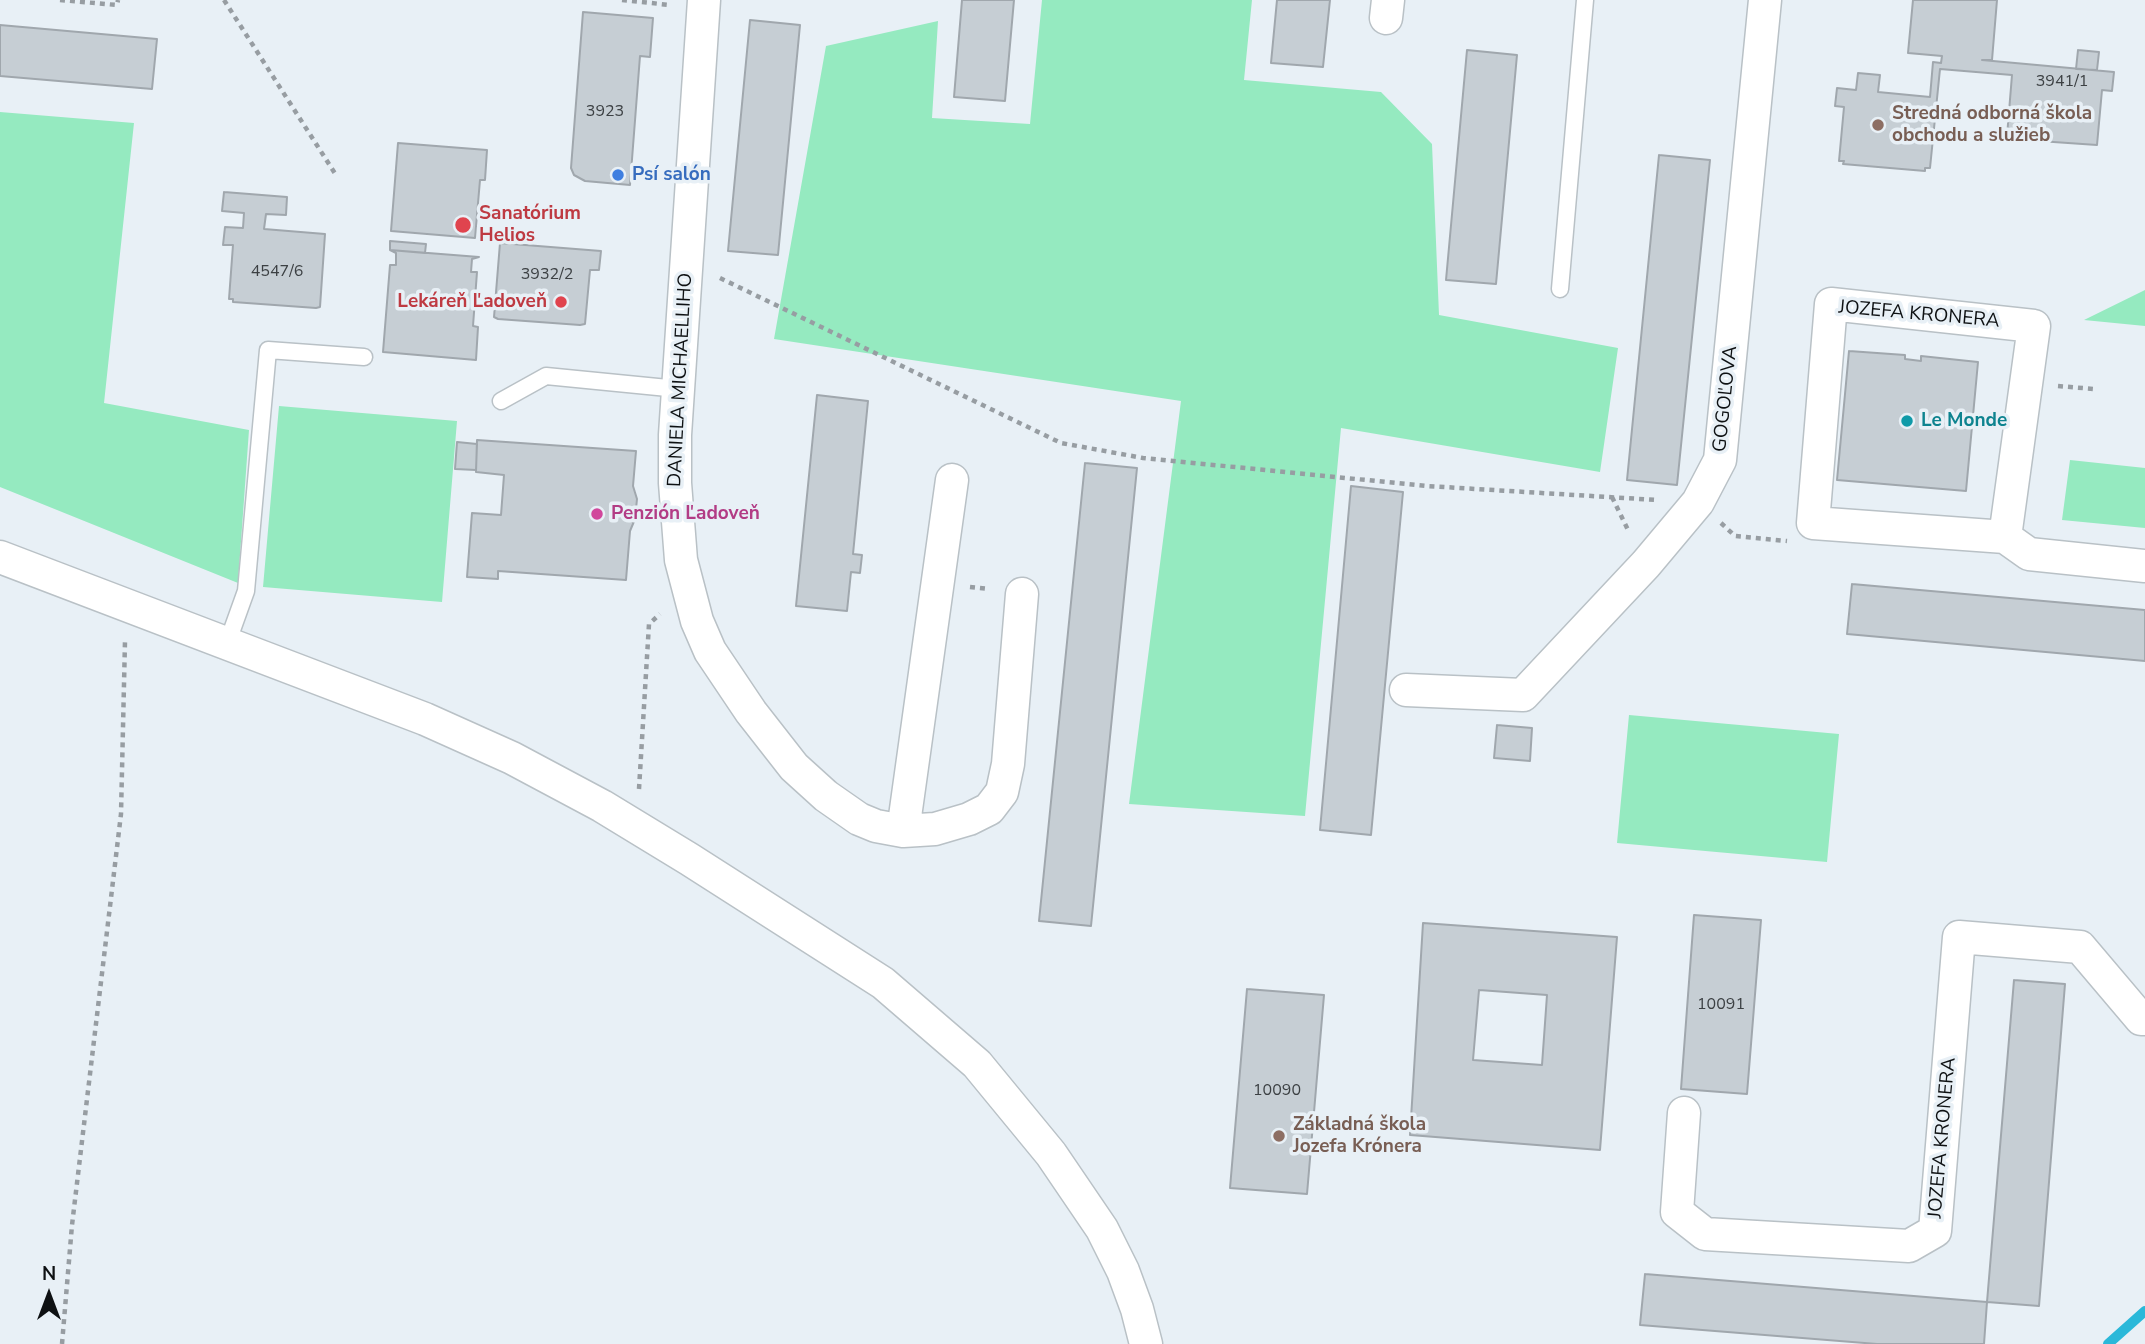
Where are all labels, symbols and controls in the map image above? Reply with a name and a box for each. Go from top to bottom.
house number: 3941/1 [2036,72,2088,92]
house number: 3923 [586,102,624,122]
place label: Stredná odborná škola obchodu a služieb [1892,103,2092,147]
marker: Stredná odborná škola obchodu a služieb [1870,117,1886,133]
place label: Psí salón [632,164,711,186]
marker: Psí salón [610,167,626,183]
place label: Sanatórium Helios [479,203,581,247]
marker: Sanatórium Helios [453,215,473,235]
house number: 4547/6 [251,262,303,282]
house number: 3932/2 [521,265,573,285]
street label: DANIELA MICHAELLIHO [664,272,698,488]
place label: Lekáreň Ľadoveň [397,291,547,313]
marker: Lekáreň Ľadoveň [553,294,569,310]
street label: JOZEFA KRONERA [1838,297,2000,333]
street label: GOGOĽOVA [1709,345,1743,453]
place label: Le Monde [1921,410,2007,432]
marker: Le Monde [1899,413,1915,429]
place label: Penzión Ľadoveň [611,503,760,525]
marker: Penzión Ľadoveň [589,506,605,522]
house number: 10091 [1697,995,1745,1015]
street label: JOZEFA KRONERA [1925,1057,1961,1219]
house number: 10090 [1253,1081,1301,1101]
place label: Základná škola Jozefa Krónera [1293,1114,1426,1158]
marker: Základná škola Jozefa Krónera [1271,1128,1287,1144]
north arrow [14,1260,84,1330]
text: N [42,1261,56,1287]

